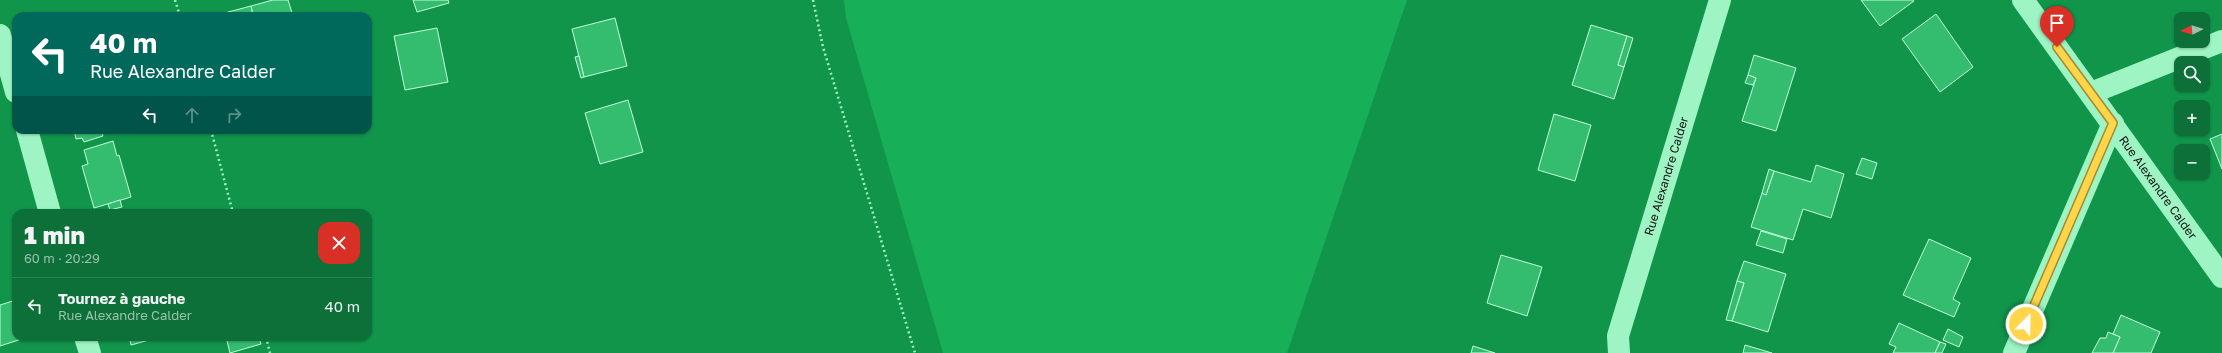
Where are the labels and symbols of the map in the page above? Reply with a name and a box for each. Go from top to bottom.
pin [2040,6,2074,47]
north arrow [2174,12,2210,48]
street label: Rue Alexandre Calder [1641,114,1691,237]
street label: Rue Alexandre Calder [2116,133,2201,242]
position arrow [2005,303,2047,345]

